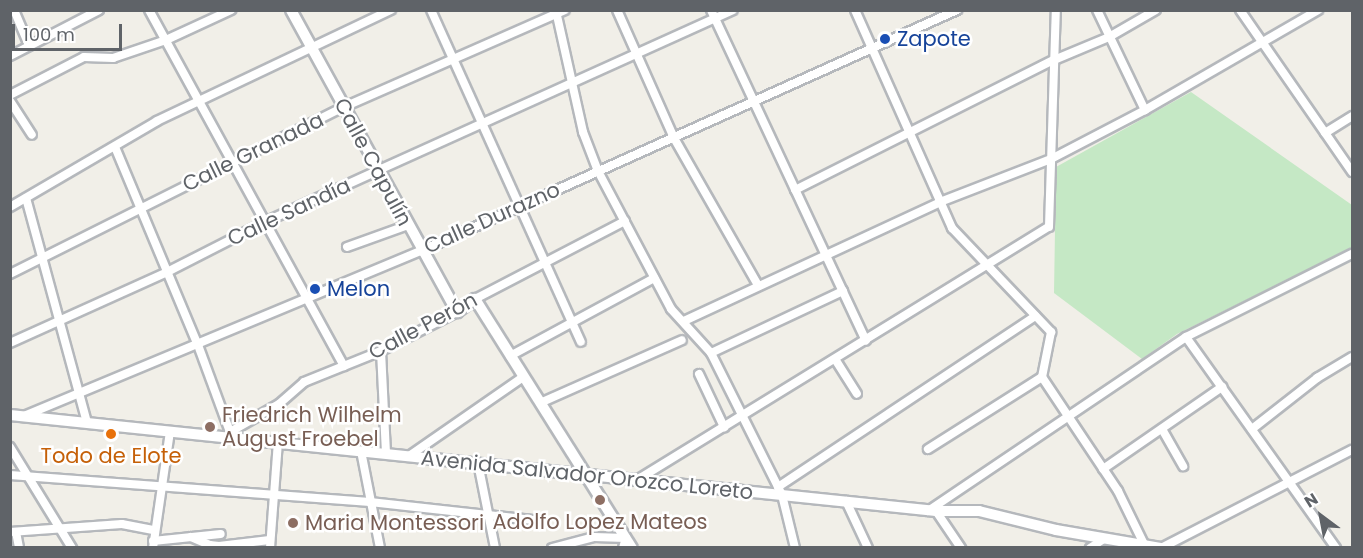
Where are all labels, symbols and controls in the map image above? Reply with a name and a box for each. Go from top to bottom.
scale bar [15,12,124,50]
text: 100 m [23,22,75,47]
place label: Zapote [897,26,971,52]
marker: Zapote [878,32,892,46]
street label: Calle Capulín [329,94,417,230]
street label: Calle Granada [178,107,328,197]
street label: Calle Sandía [223,173,355,251]
street label: Calle Durazno [420,177,564,259]
place label: Melon [327,276,390,302]
marker: Melon [308,282,322,296]
street label: Calle Perón [364,287,482,365]
place label: Friedrich Wilhelm August Froebel [222,402,402,452]
marker: Friedrich Wilhelm August Froebel [203,420,217,434]
marker: Todo de Elote [104,427,118,441]
place label: Todo de Elote [41,443,181,469]
street label: Avenida Salvador Orozco Loreto [420,445,754,505]
north arrow [1291,486,1351,546]
text: N [1300,487,1322,513]
marker: Adolfo Lopez Mateos [593,493,607,507]
place label: Adolfo Lopez Mateos [492,509,708,535]
place label: Maria Montessori [305,510,484,536]
marker: Maria Montessori [286,516,300,530]

